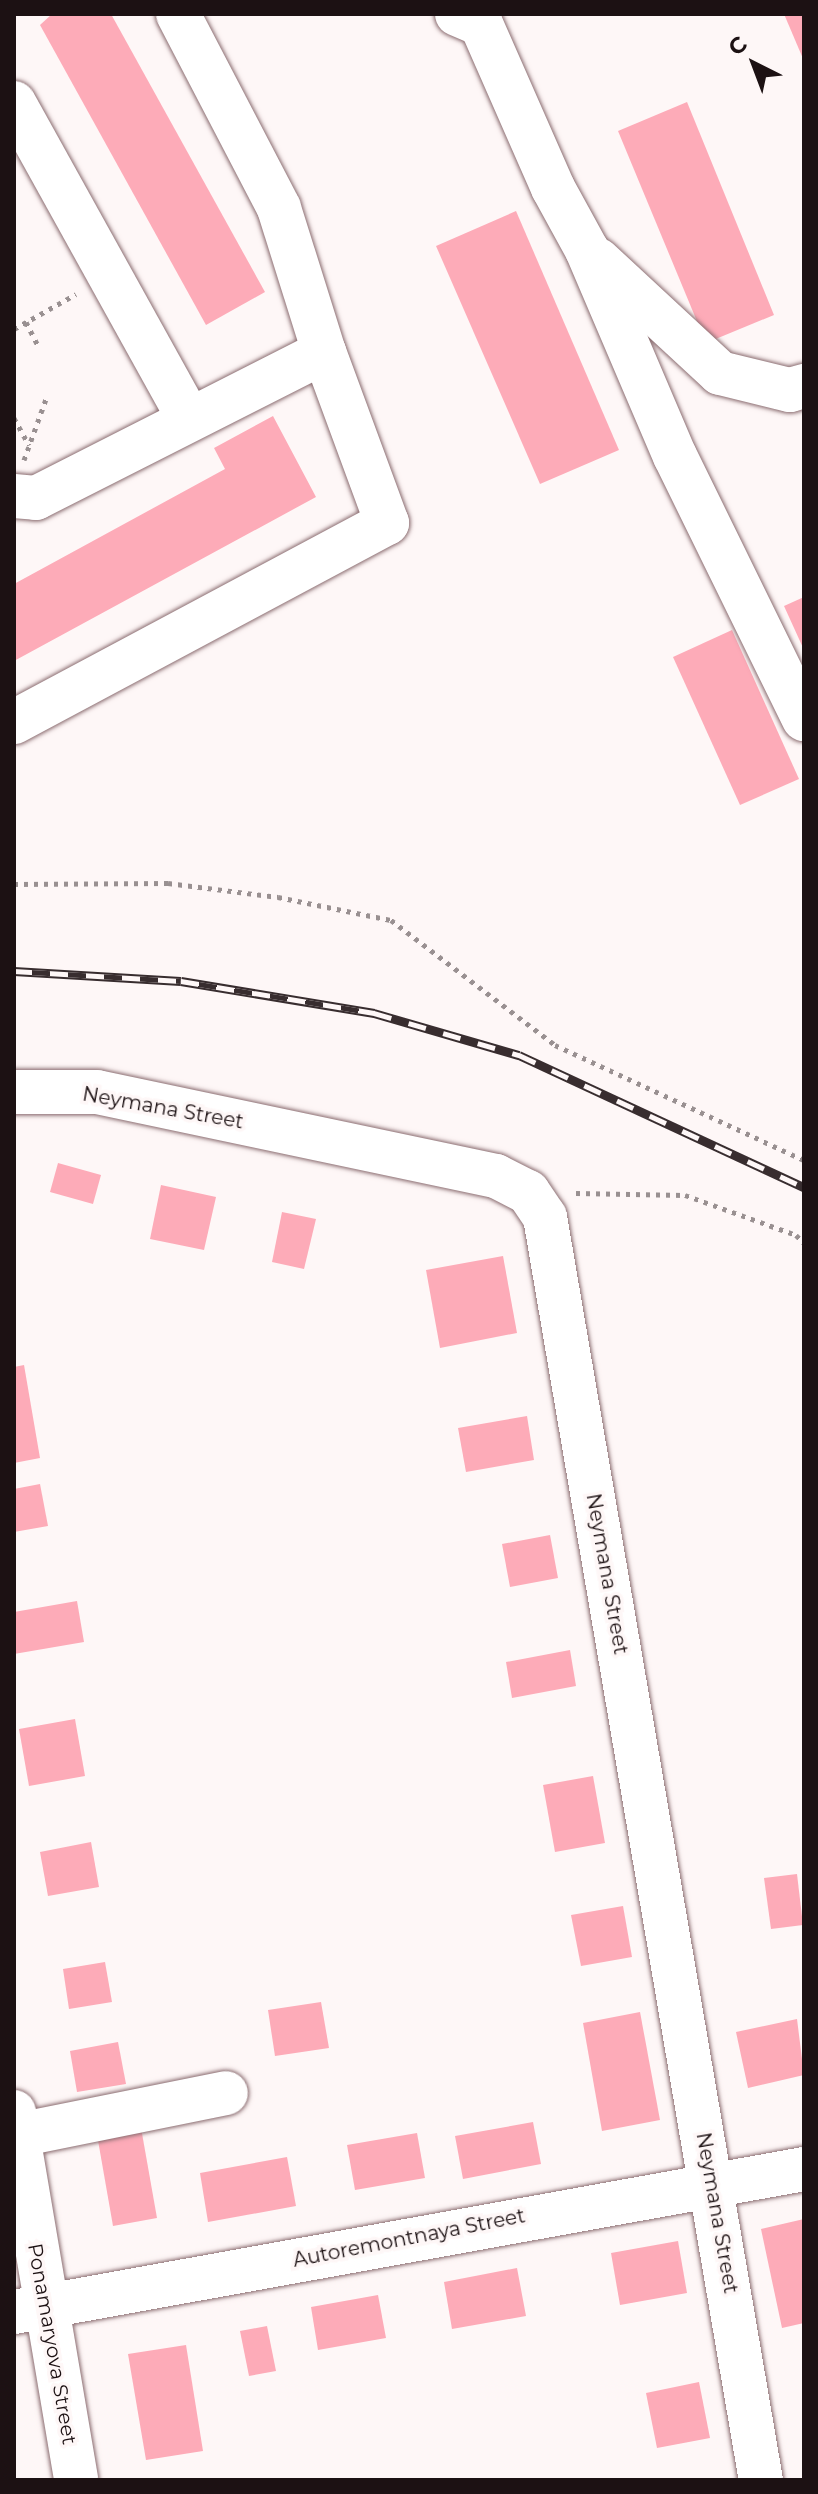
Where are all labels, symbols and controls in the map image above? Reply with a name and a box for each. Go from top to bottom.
north arrow [714,24,794,104]
text: С [723,30,753,61]
street label: Neymana Street [81,1082,245,1134]
street label: Neymana Street [581,1492,633,1656]
street label: Neymana Street [691,2131,743,2295]
street label: Autoremontnaya Street [291,2204,527,2272]
street label: Ponamaryova Street [23,2242,81,2446]

